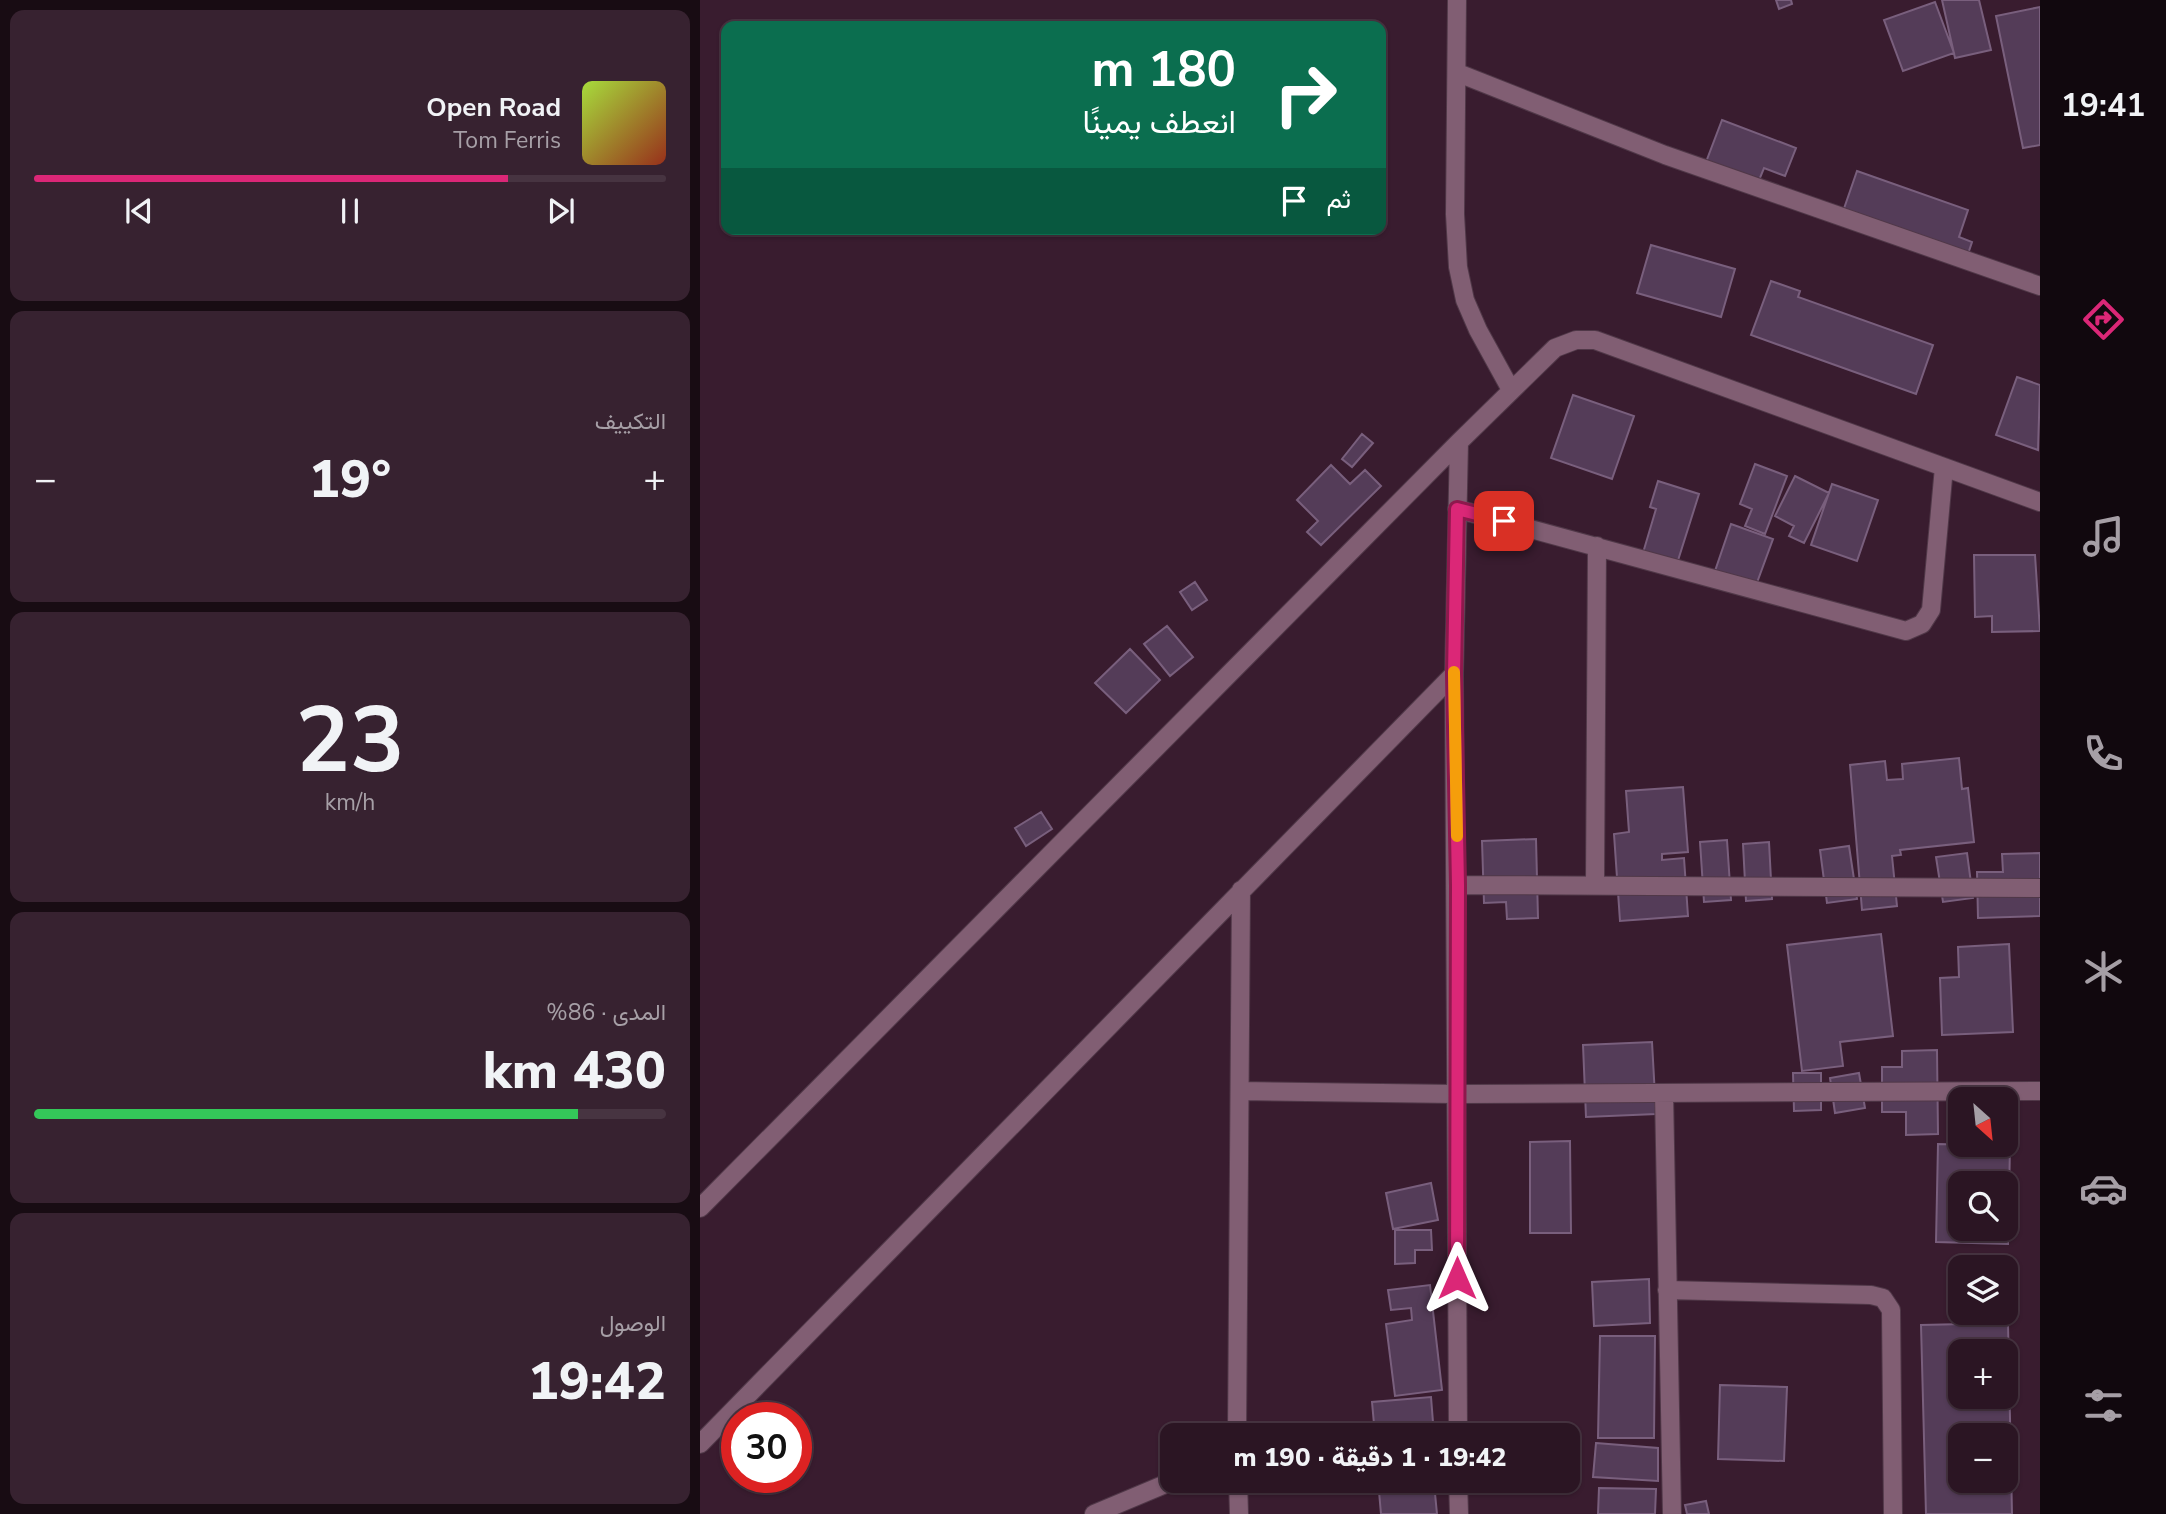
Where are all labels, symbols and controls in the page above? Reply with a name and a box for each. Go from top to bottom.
text: 180 m [1092,36,1236,103]
icon: right [1260,49,1351,140]
text: 19:41 [2061,84,2145,127]
text: Open Road [426,90,561,125]
text: انعطف يمينًا [1083,101,1236,144]
text: Tom Ferris [453,125,561,156]
icon: arrive [1275,182,1313,220]
text: ثم [1327,182,1351,217]
icon: previous [120,192,158,230]
icon: pause [331,192,369,230]
icon: next [542,192,580,230]
icon: directions [2079,295,2128,344]
text: التكييف [595,406,666,437]
text: 19° [309,444,391,515]
text: − [34,454,57,505]
text: + [643,454,666,505]
pin [1474,491,1534,551]
icon: arrive [1485,502,1523,540]
icon: music [2079,512,2128,561]
text: 23 [295,679,405,803]
icon: phone [2079,729,2128,778]
text: km/h [325,787,375,818]
icon: climate [2079,947,2128,996]
text: المدى · 86% [546,997,666,1028]
text: 430 km [483,1035,666,1106]
north arrow [1948,1087,2018,1157]
map controls [1948,1087,2018,1493]
icon: car [2079,1164,2128,1213]
button: search [1948,1171,2018,1241]
position arrow [1420,1241,1494,1315]
button: layers [1948,1255,2018,1325]
text: الوصول [600,1308,666,1339]
button: + [1948,1339,2018,1409]
text: 19:42 [528,1346,666,1417]
icon: filters [2079,1381,2128,1430]
speed limit sign: 30 [721,1402,812,1493]
button: − [1948,1423,2018,1493]
text: 19:42 · 1 دقيقة · 190 m [1233,1440,1507,1475]

